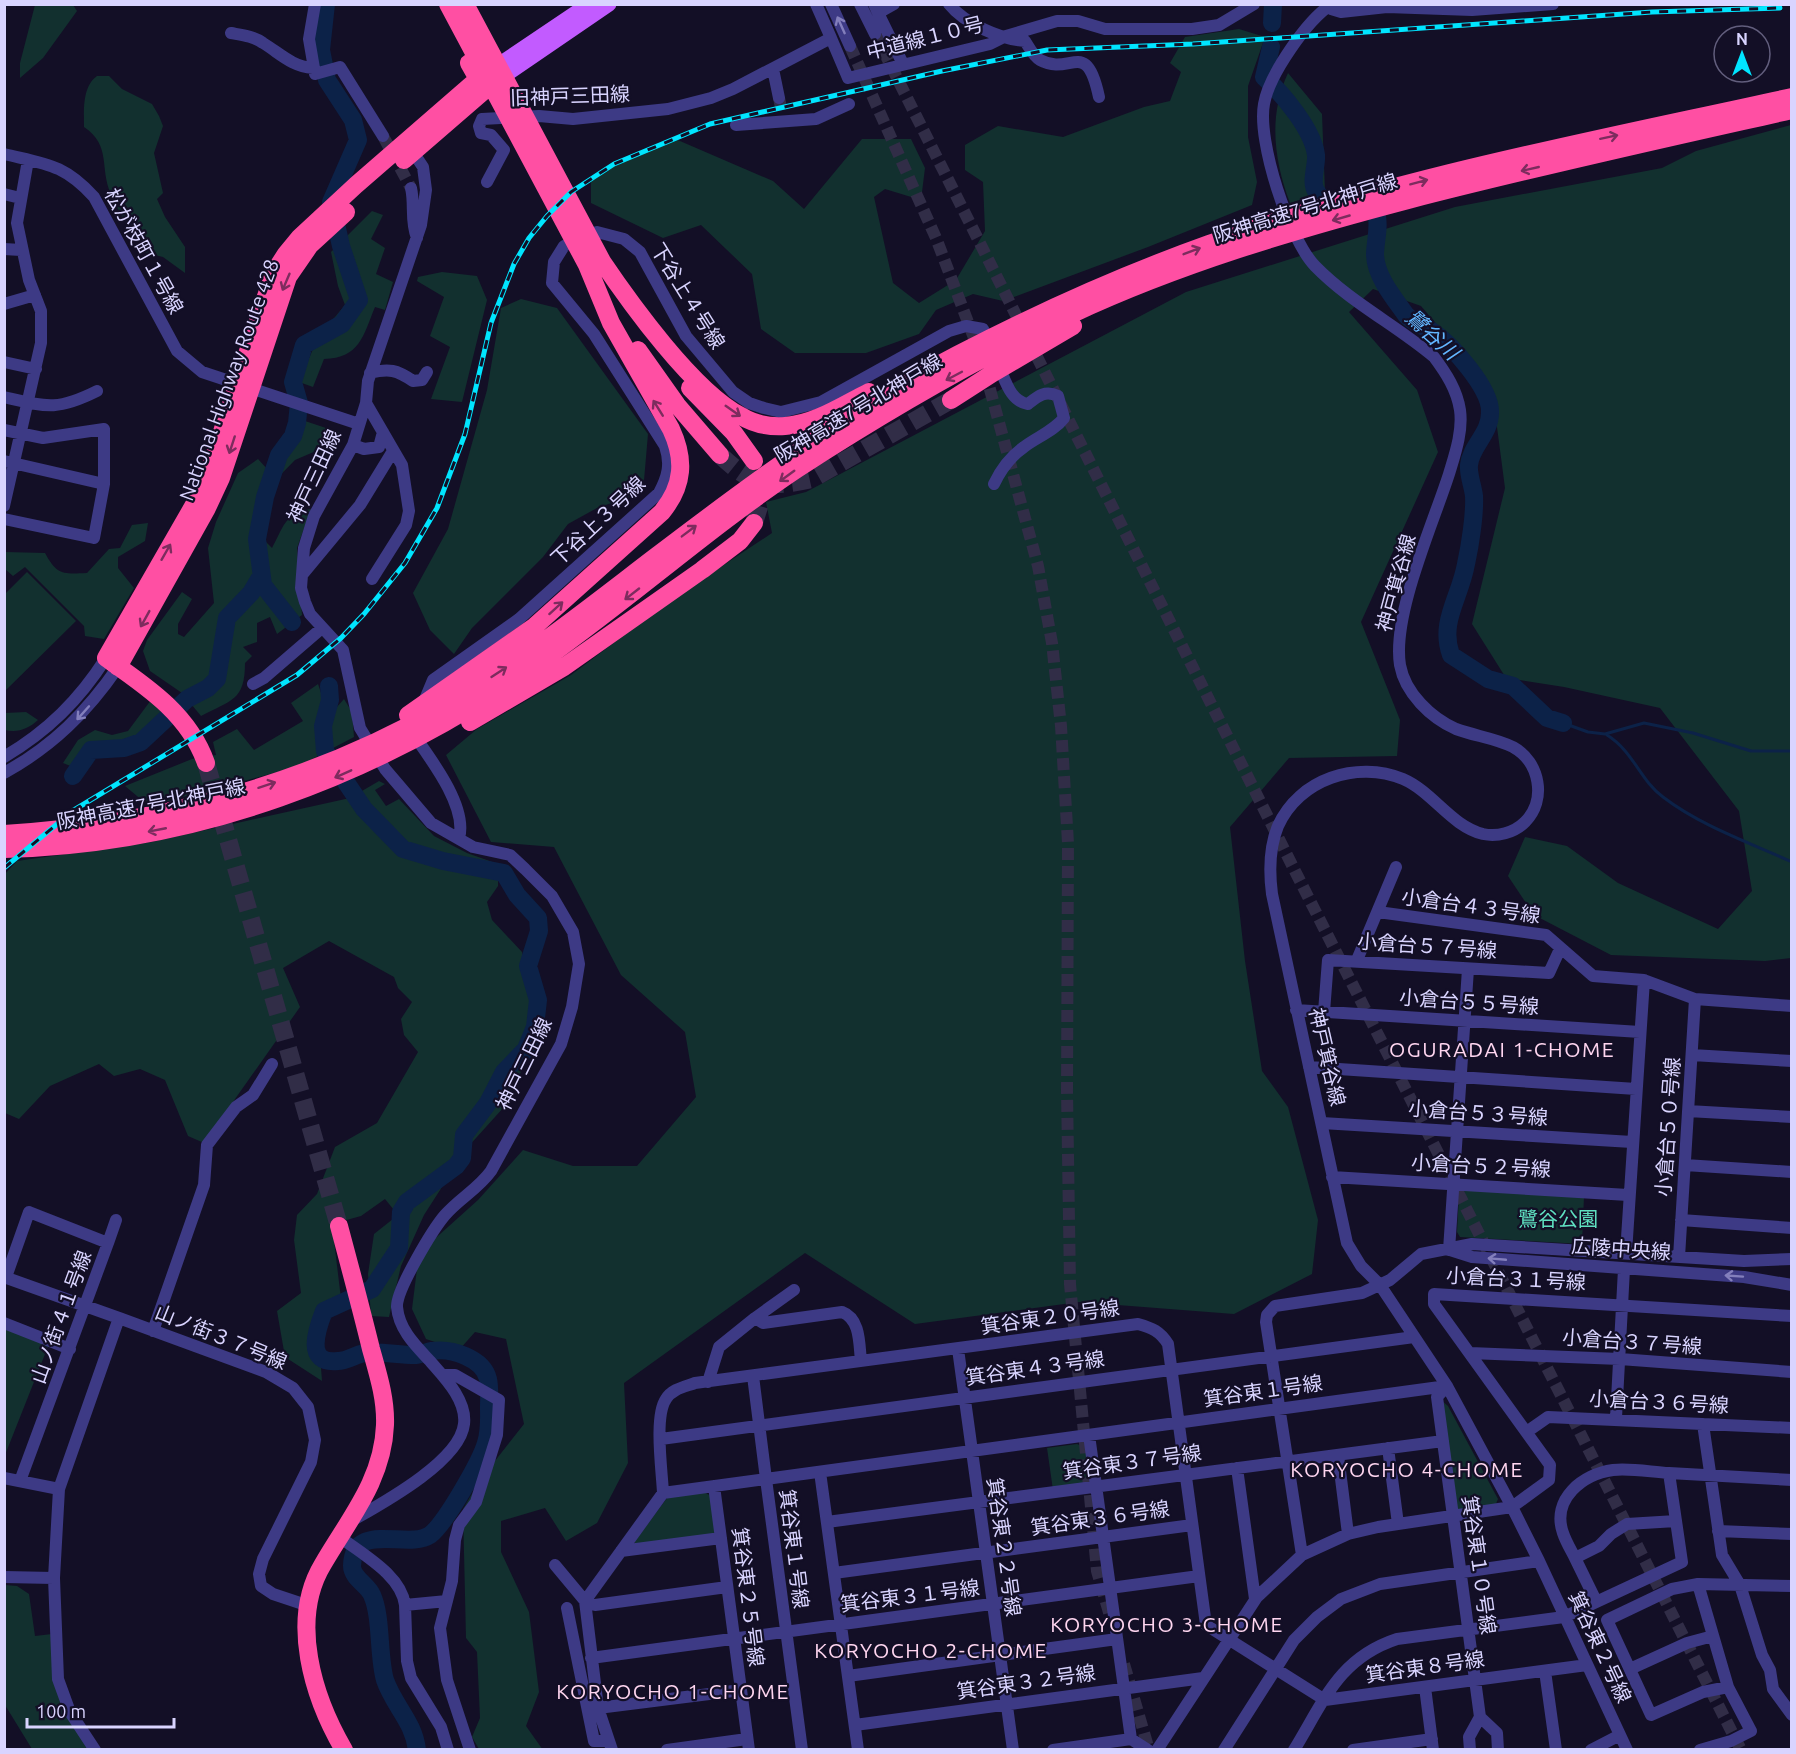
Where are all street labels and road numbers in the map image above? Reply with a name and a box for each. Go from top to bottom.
street label: 中道線１０号 [864,12,986,63]
street label: 旧神戸三田線 [510,82,630,109]
street label: 阪神高速7号北神戸線 [1210,169,1400,246]
street label: 松が枝町１号線 [100,184,188,318]
street label: 下谷上４号線 [647,239,730,353]
street label: National Highway Route 428 [174,256,283,504]
street label: 阪神高速7号北神戸線 [770,348,946,467]
street label: 神戸三田線 [282,426,345,526]
street label: 下谷上３号線 [546,471,649,570]
street label: 神戸箕谷線 [1371,532,1420,634]
street label: 阪神高速7号北神戸線 [55,774,247,833]
street label: 小倉台４３号線 [1400,884,1542,927]
street label: 小倉台５７号線 [1356,929,1498,962]
street label: 小倉台５５号線 [1398,985,1540,1018]
street label: 神戸箕谷線 [1305,1006,1350,1108]
street label: 神戸三田線 [491,1014,556,1114]
street label: 小倉台５０号線 [1651,1056,1684,1198]
street label: 小倉台５３号線 [1407,1096,1549,1129]
street label: 小倉台５２号線 [1411,1150,1552,1181]
street label: 広陵中央線 [1570,1234,1672,1263]
street label: 山ノ街４１号線 [26,1247,95,1387]
street label: 小倉台３１号線 [1446,1263,1587,1294]
street label: 箕谷東２０号線 [979,1295,1121,1338]
street label: 山ノ街３７号線 [152,1300,290,1373]
street label: 小倉台３７号線 [1561,1325,1703,1358]
street label: 箕谷東４３号線 [964,1346,1106,1389]
street label: 箕谷東１号線 [1202,1371,1324,1410]
street label: 小倉台３６号線 [1589,1386,1730,1417]
street label: 箕谷東３７号線 [1061,1440,1203,1483]
street label: 箕谷東２２号線 [983,1476,1026,1618]
street label: 箕谷東１号線 [776,1488,813,1610]
street label: 箕谷東１０号線 [1458,1494,1501,1636]
street label: 箕谷東３６号線 [1029,1496,1171,1539]
street label: 箕谷東２５号線 [729,1526,768,1668]
street label: 箕谷東３１号線 [839,1576,981,1615]
street label: 箕谷東２号線 [1565,1588,1636,1706]
street label: 箕谷東８号線 [1364,1647,1486,1686]
street label: 箕谷東３２号線 [955,1660,1097,1703]

